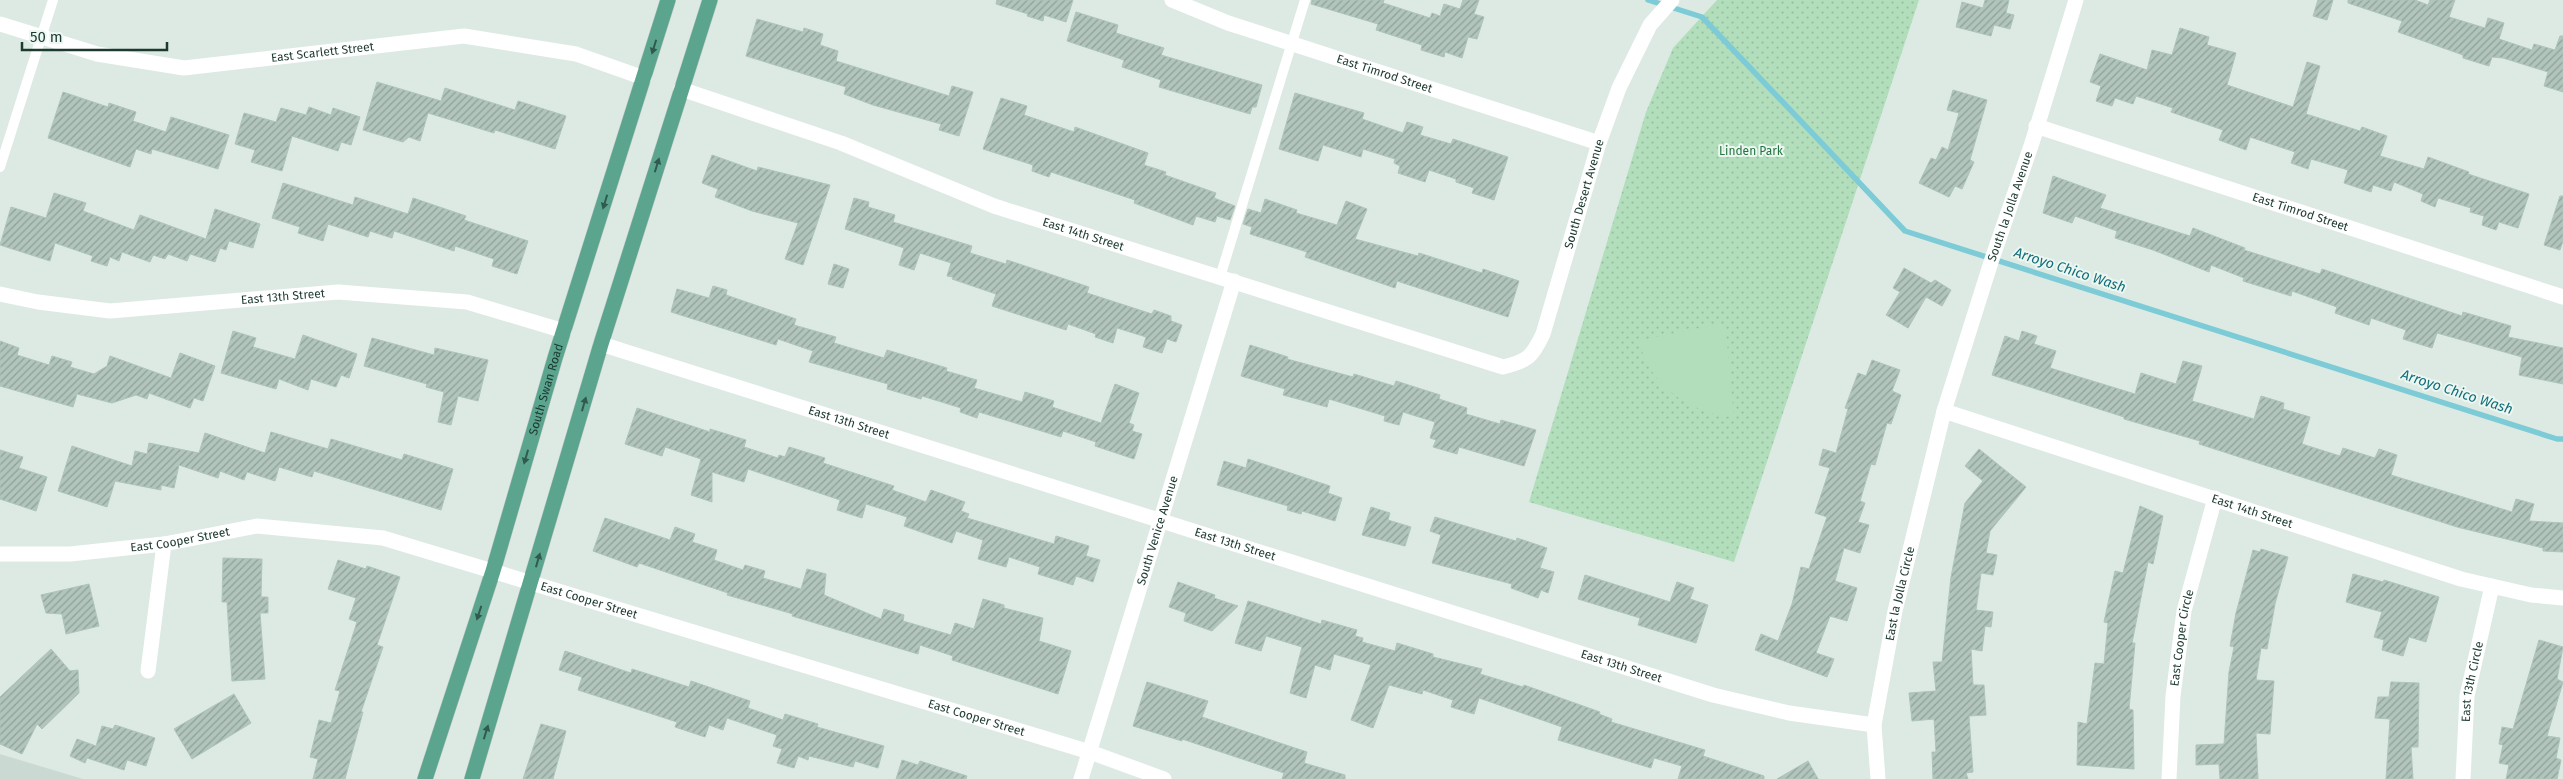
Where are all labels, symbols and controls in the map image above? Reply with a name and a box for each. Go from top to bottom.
scale bar [22,20,168,52]
text: 50 m [30,28,63,46]
street label: East Scarlett Street [270,39,375,65]
one-way arrow [649,39,657,54]
street label: East Timrod Street [1335,52,1435,96]
street label: South Desert Avenue [1561,137,1607,250]
park label: Linden Park [1719,144,1784,158]
street label: South la Jolla Avenue [1985,149,2036,263]
one-way arrow [653,157,661,172]
street label: East Timrod Street [2251,190,2351,234]
one-way arrow [601,194,608,209]
street label: East 14th Street [1041,215,1126,254]
water label: Arroyo Chico Wash [2011,244,2128,296]
street label: East 13th Street [240,286,326,307]
street label: South Swan Road [526,342,566,437]
water label: Arroyo Chico Wash [2398,366,2515,418]
one-way arrow [580,396,588,411]
street label: East 13th Street [807,403,892,442]
one-way arrow [522,450,530,465]
street label: South Venice Avenue [1134,474,1181,587]
street label: East 14th Street [2210,491,2295,531]
street label: East Cooper Street [130,524,231,555]
street label: East 13th Street [1193,525,1278,564]
street label: East la Jolla Circle [1883,545,1918,642]
one-way arrow [535,552,543,567]
street label: East Cooper Street [539,579,640,622]
street label: East Cooper Circle [2167,588,2197,687]
one-way arrow [475,605,482,620]
street label: East 13th Circle [2459,640,2486,722]
street label: East 13th Street [1579,647,1664,686]
street label: East Cooper Street [926,696,1027,739]
one-way arrow [483,725,491,740]

